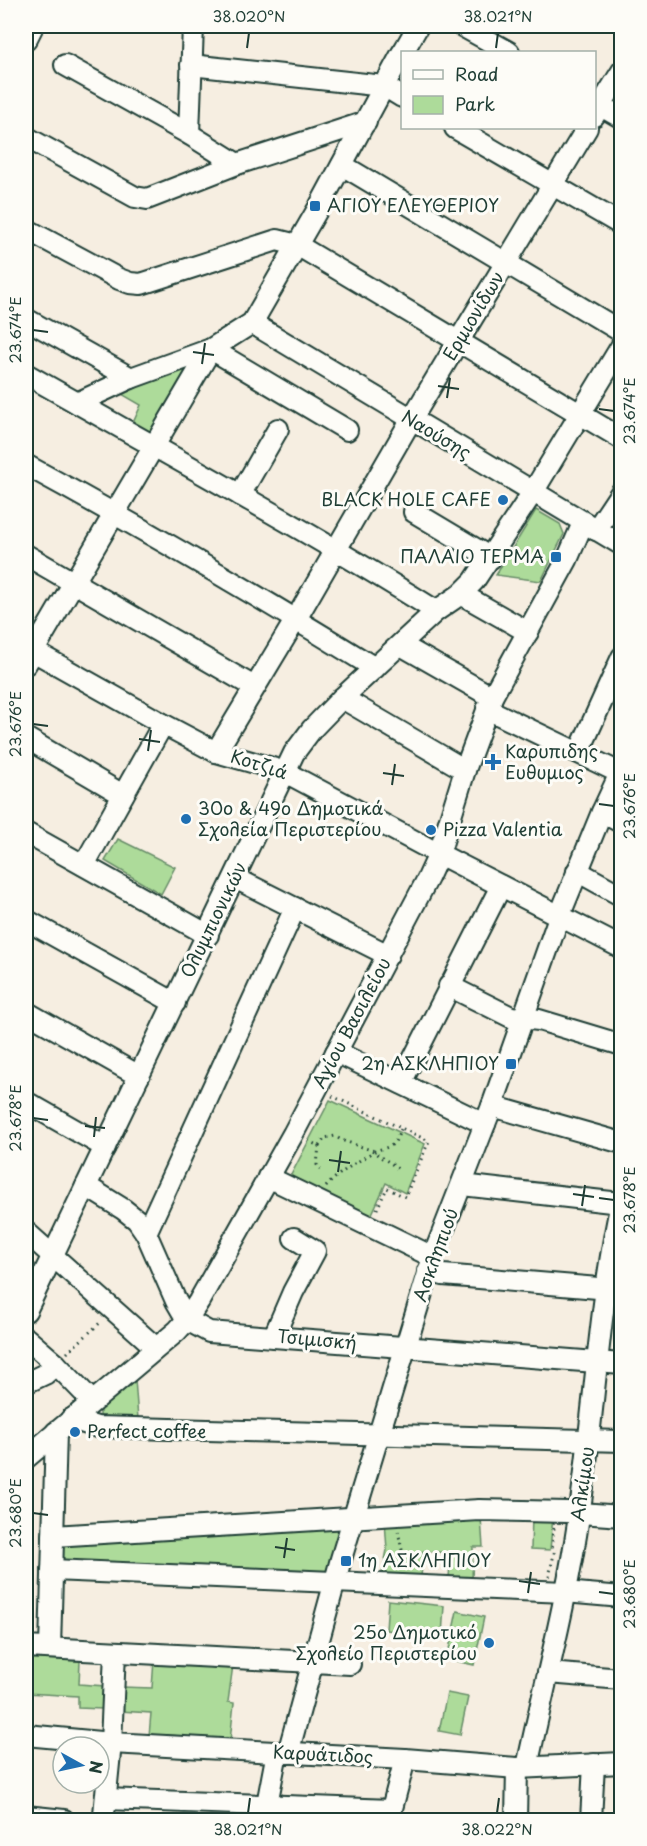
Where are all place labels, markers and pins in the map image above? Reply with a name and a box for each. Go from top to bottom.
place label: ΑΓΙΟΥ ΕΛΕΥΘΕΡΙΟΥ [327,191,499,218]
marker: ΑΓΙΟΥ ΕΛΕΥΘΕΡΙΟΥ [308,199,322,213]
place label: BLACK HOLE CAFE [321,485,491,512]
marker: BLACK HOLE CAFE [496,493,510,507]
place label: ΠΑΛΑΙΟ ΤΕΡΜΑ [400,542,544,569]
marker: ΠΑΛΑΙΟ ΤΕΡΜΑ [549,550,563,564]
place label: Καρυπιδης Ευθυμιος [505,737,598,785]
marker: Καρυπιδης Ευθυμιος [486,755,500,769]
place label: 30ο & 49ο Δημοτικά Σχολεία Περιστερίου [198,794,383,842]
marker: 30ο & 49ο Δημοτικά Σχολεία Περιστερίου [179,812,193,826]
place label: Pizza Valentia [443,815,563,842]
marker: Pizza Valentia [424,823,438,837]
place label: 2η ΑΣΚΛΗΠΙΟΥ [361,1049,499,1076]
marker: 2η ΑΣΚΛΗΠΙΟΥ [504,1057,518,1071]
place label: Perfect coffee [87,1417,206,1444]
marker: Perfect coffee [68,1425,82,1439]
place label: 1η ΑΣΚΛΗΠΙΟΥ [358,1546,491,1573]
marker: 1η ΑΣΚΛΗΠΙΟΥ [339,1554,353,1568]
place label: 25ο Δημοτικό Σχολείο Περιστερίου [295,1618,477,1666]
marker: 25ο Δημοτικό Σχολείο Περιστερίου [482,1636,496,1650]

